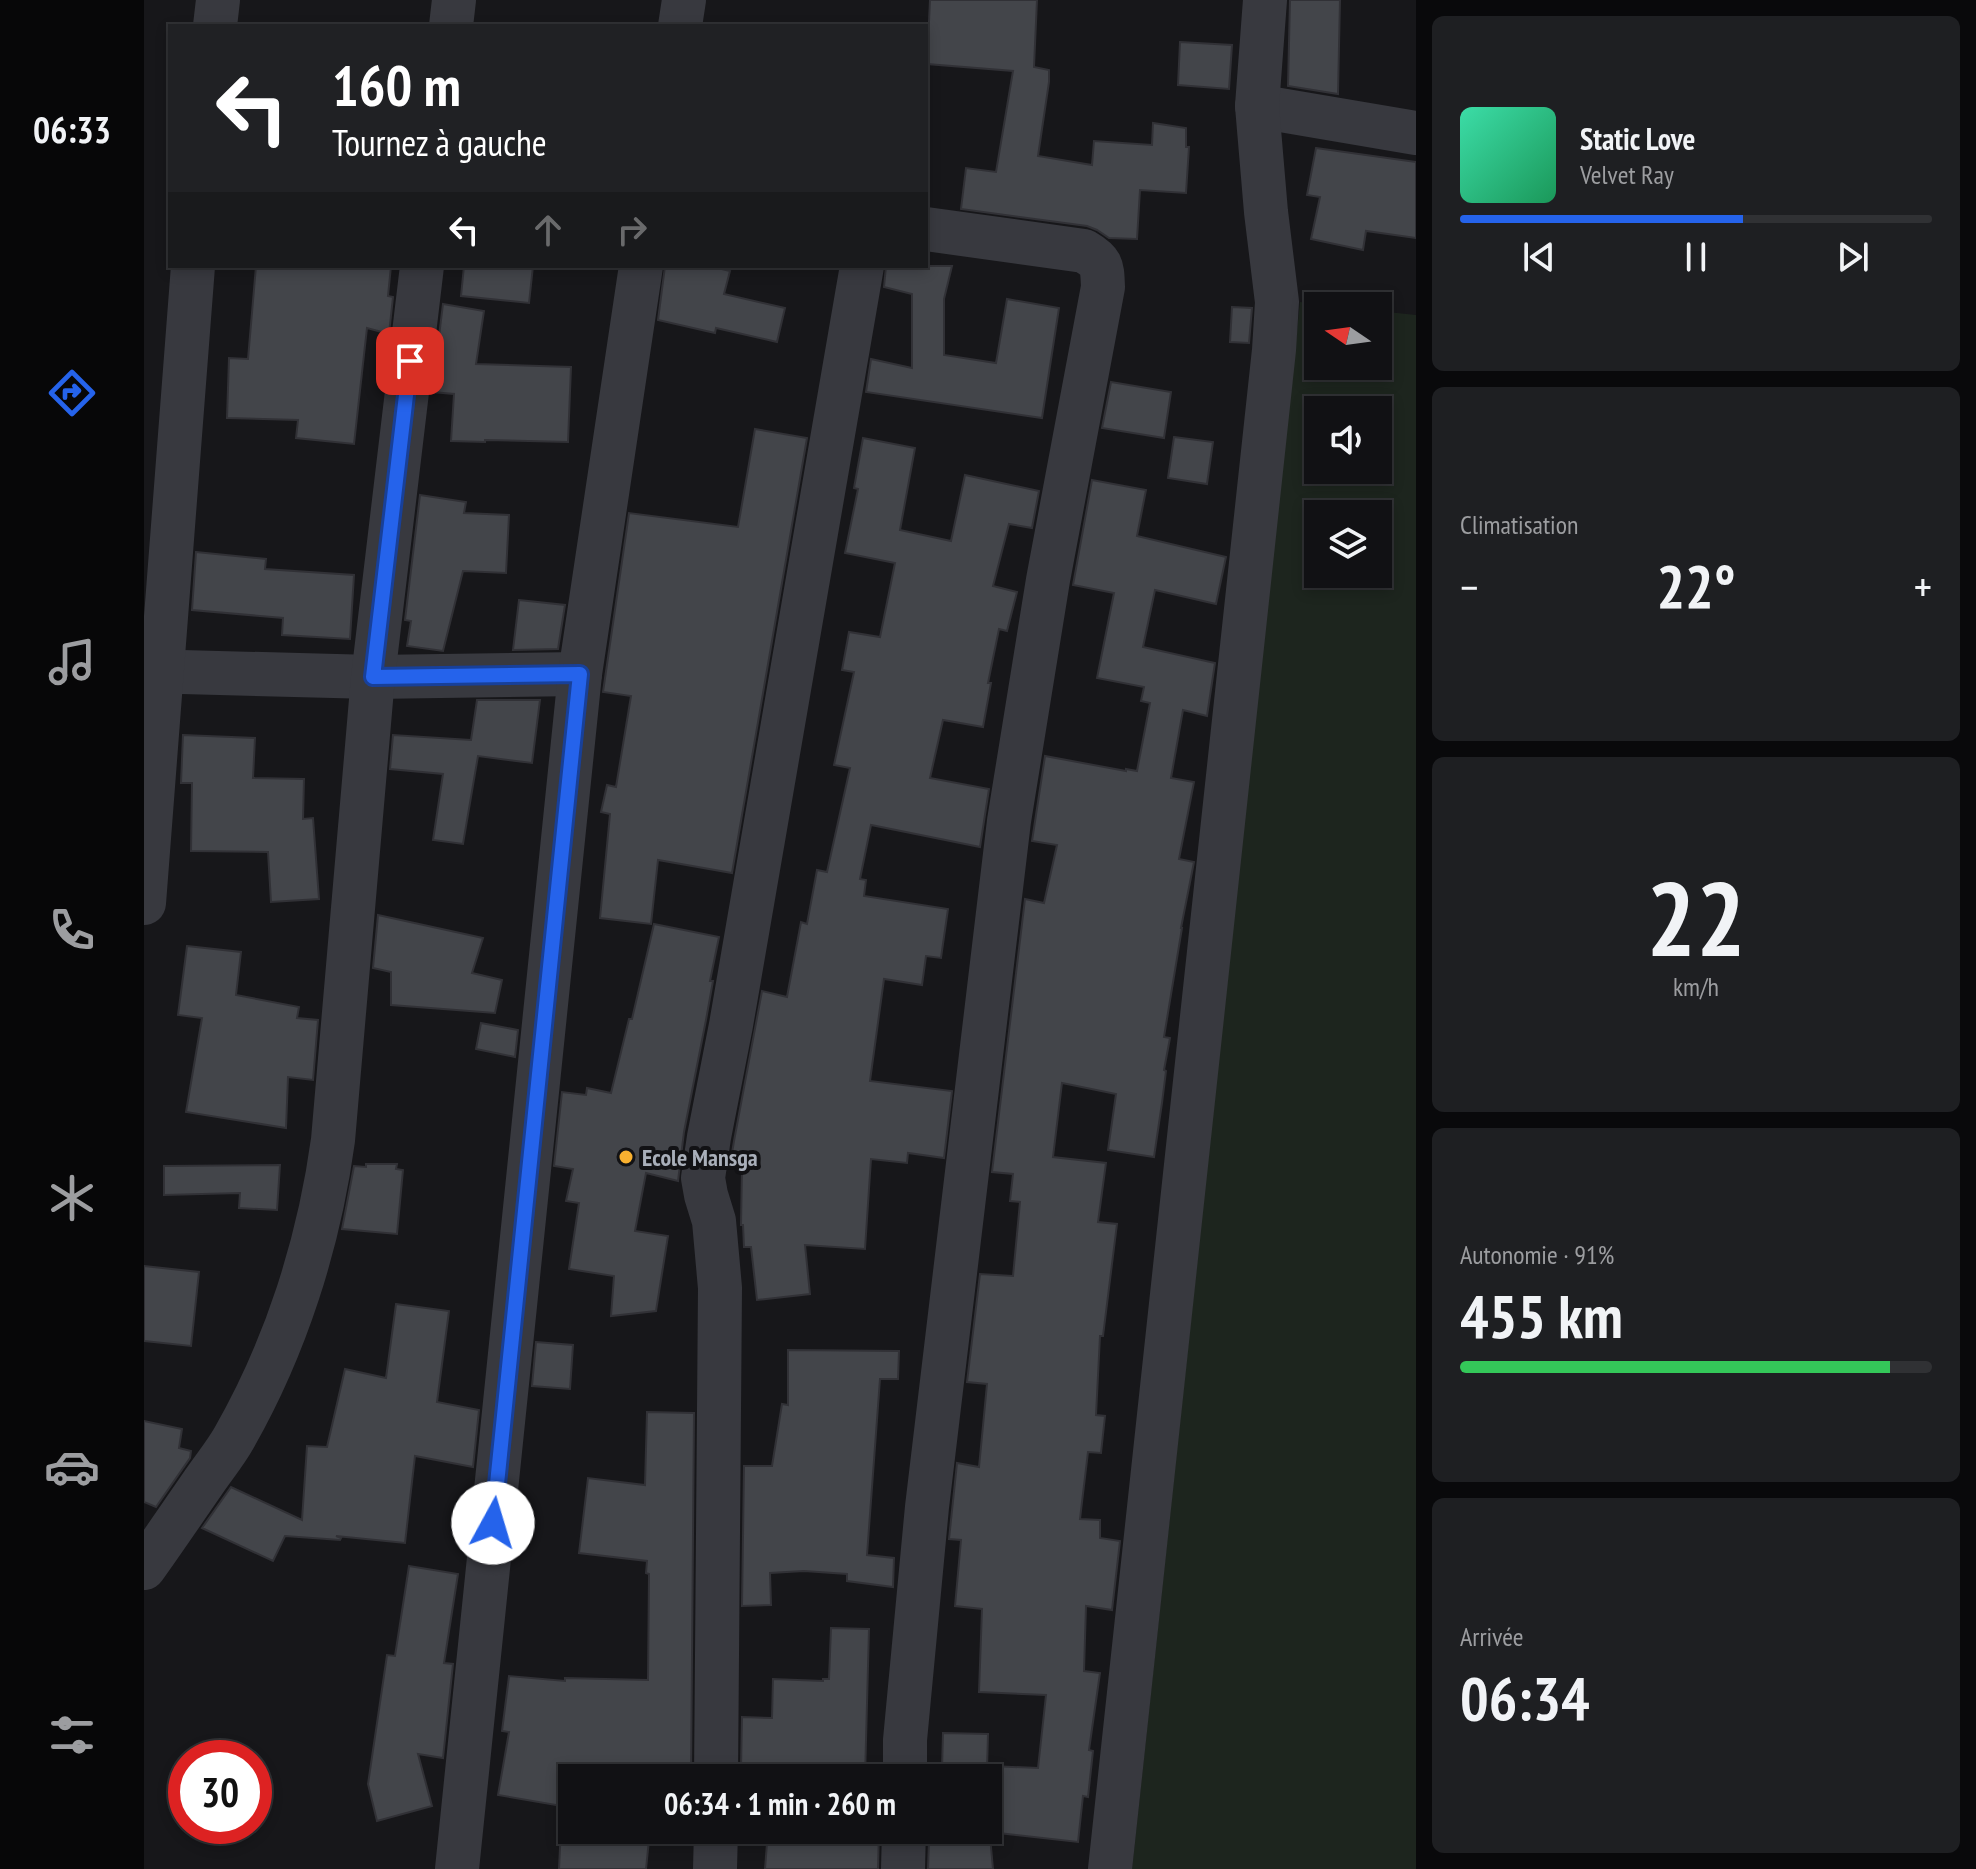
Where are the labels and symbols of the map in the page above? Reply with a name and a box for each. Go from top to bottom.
north arrow [1304,292,1392,380]
pin [376,327,444,395]
place label: Ecole Mansga [642,1142,758,1173]
marker: Ecole Mansga [617,1148,635,1166]
position arrow [451,1481,535,1565]
speed limit sign: 30 [168,1740,272,1844]

